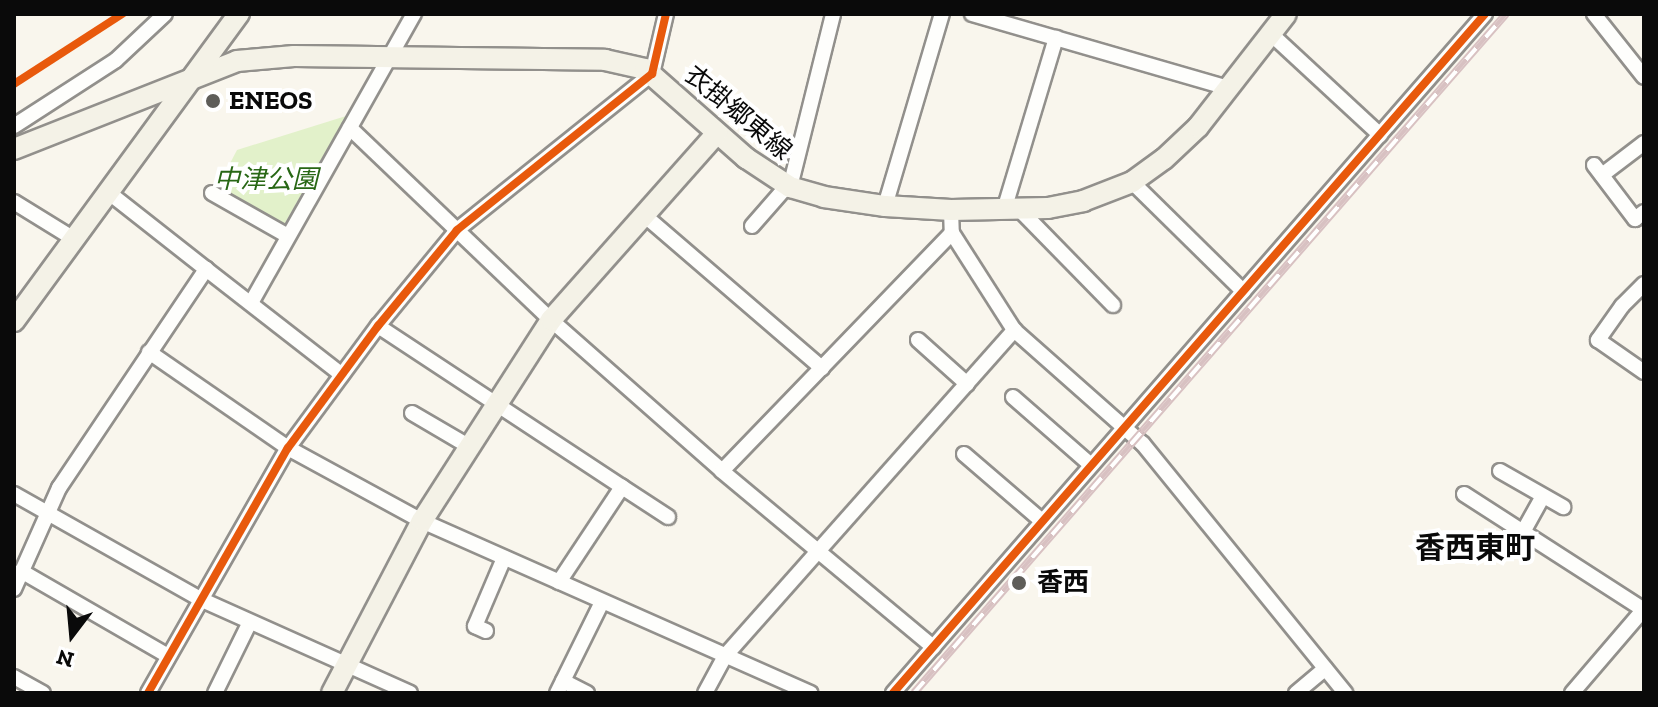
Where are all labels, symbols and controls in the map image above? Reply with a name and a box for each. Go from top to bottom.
street label: 衣掛郷東線 [678,59,798,167]
place label: ENEOS [229,85,313,117]
marker: ENEOS [204,92,222,110]
park label: 中津公園 [214,164,318,196]
district label: 香西東町 [1415,530,1535,566]
place label: 香西 [1037,567,1089,599]
marker: 香西 [1008,572,1030,594]
north arrow [32,595,112,675]
text: N [53,643,77,674]

